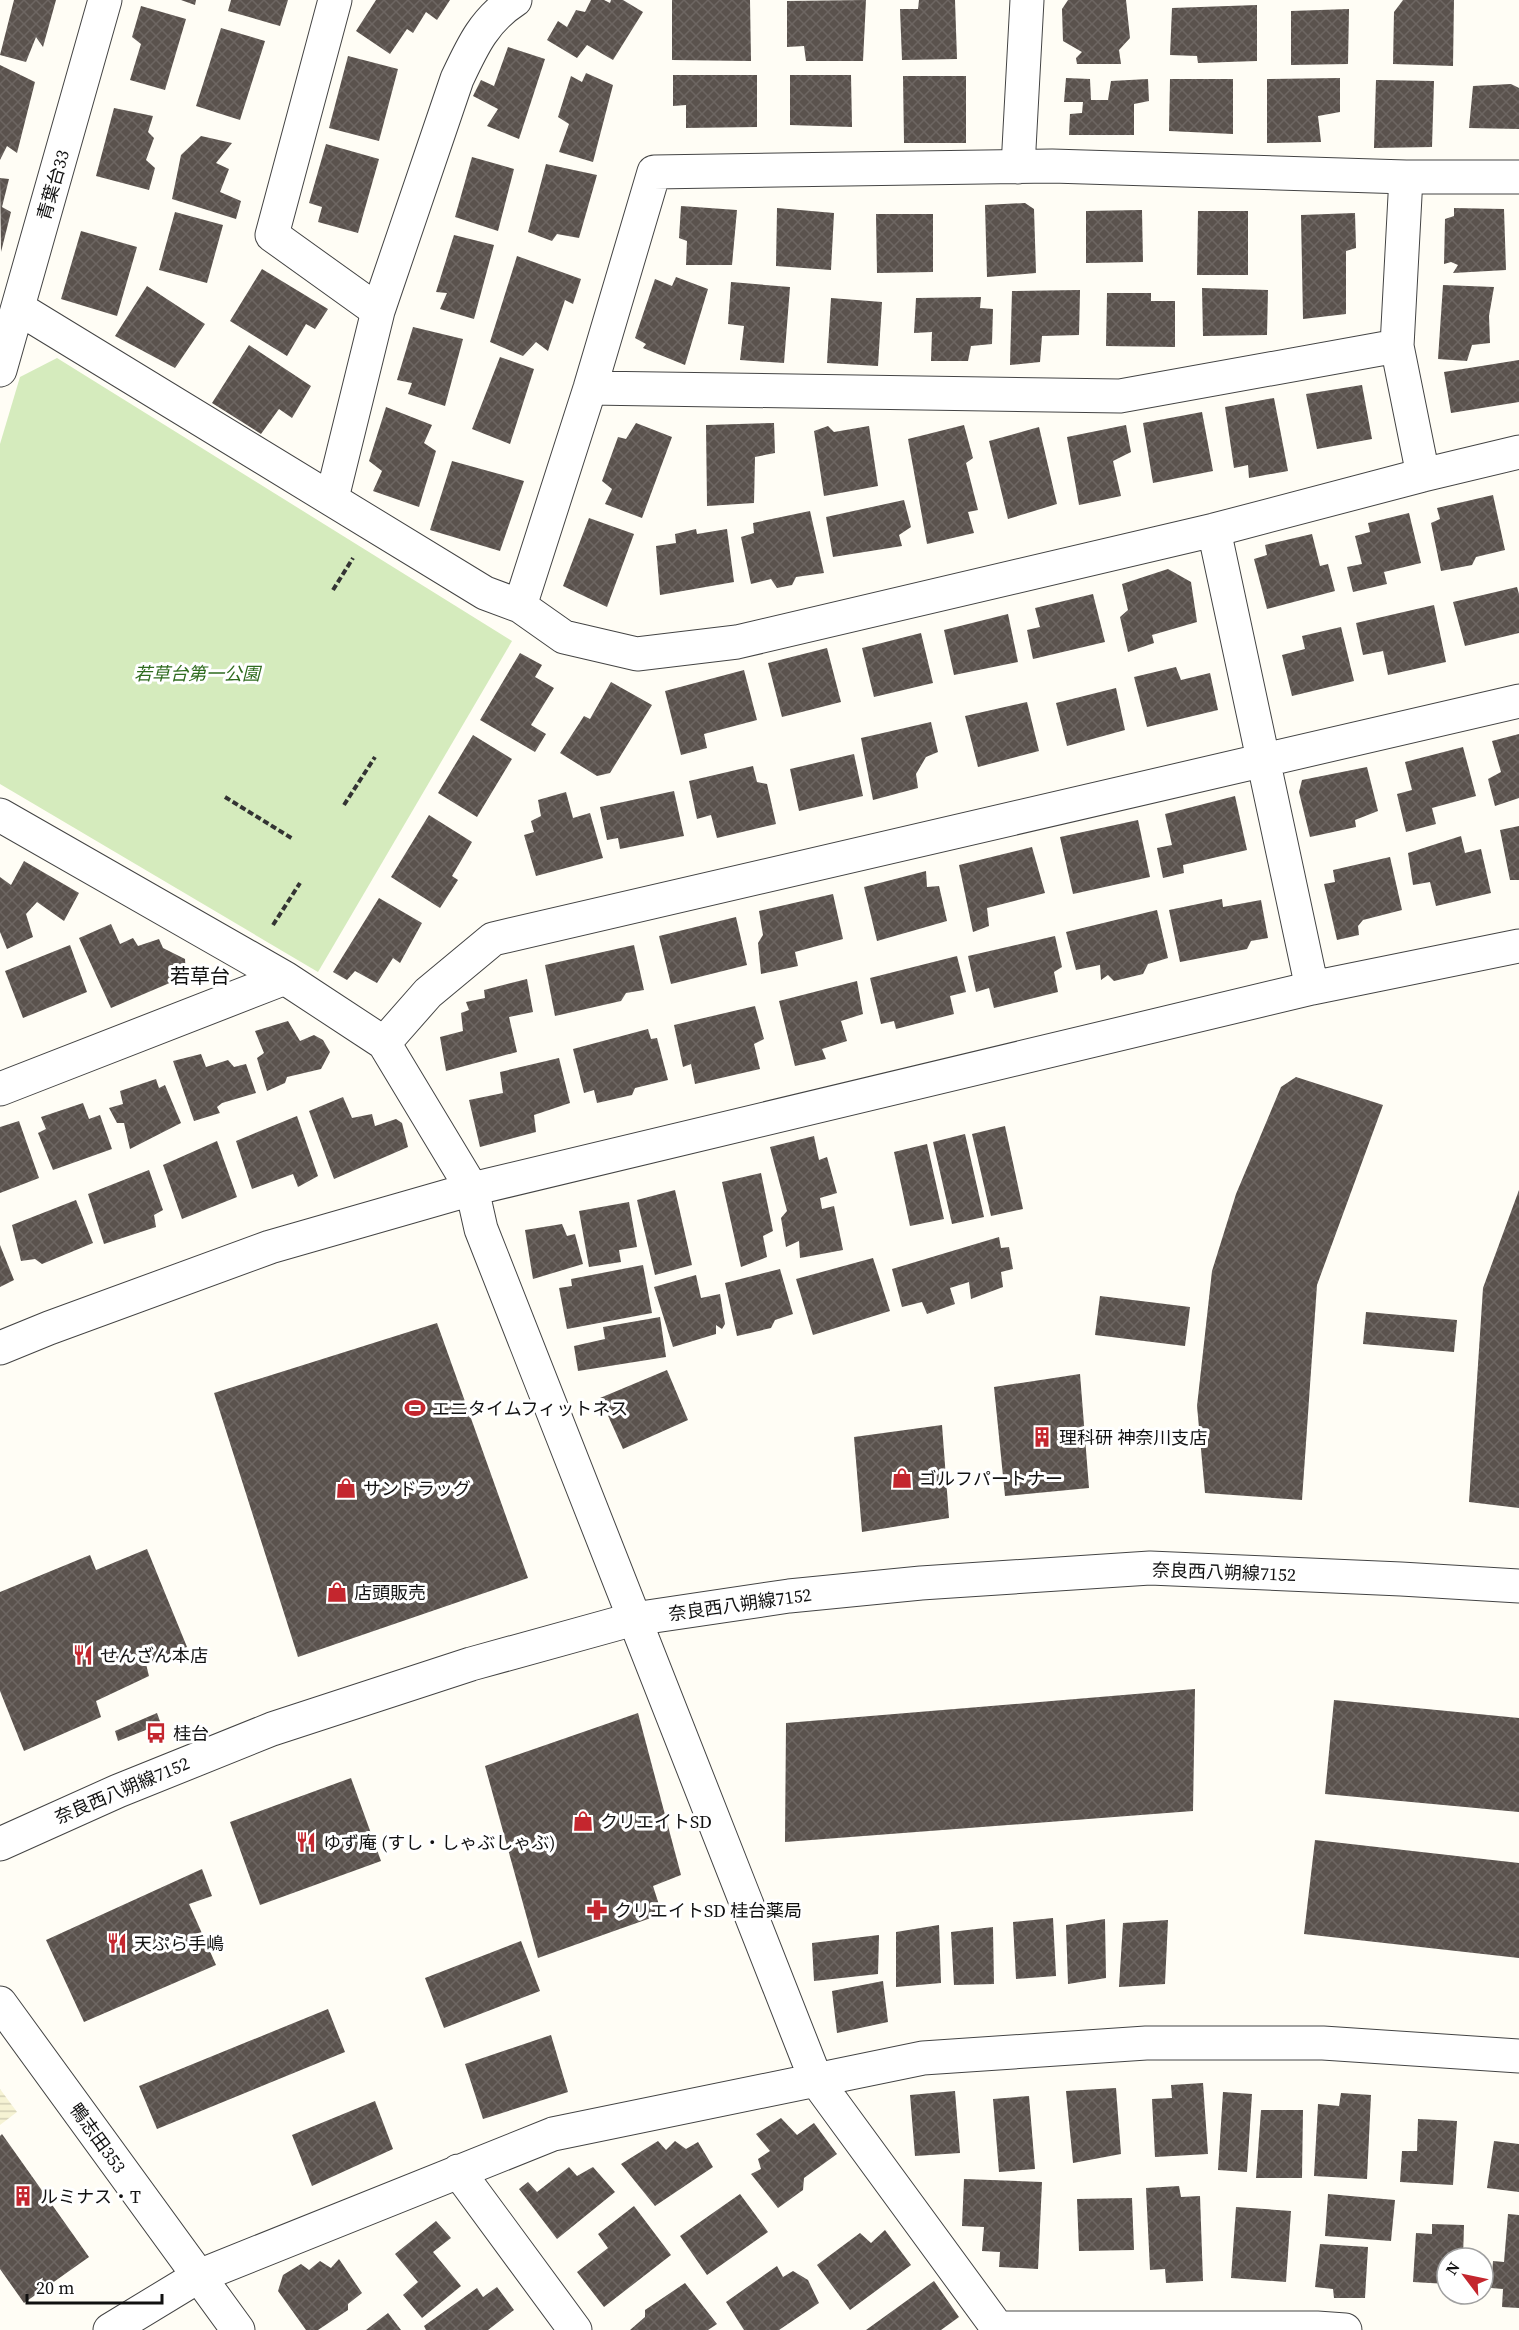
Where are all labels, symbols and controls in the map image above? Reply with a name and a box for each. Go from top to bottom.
street label: 青葉台33 [31,147,75,223]
park label: 若草台第一公園 [134,661,263,686]
district label: 若草台 [170,962,230,990]
sports icon: エニタイムフィットネス [403,1396,427,1420]
place label: エニタイムフィットネス [432,1396,628,1421]
building icon: 理科研 神奈川支店 [1030,1425,1054,1449]
place label: 理科研 神奈川支店 [1059,1425,1207,1450]
shop icon: ゴルフパートナー [890,1466,914,1490]
place label: ゴルフパートナー [919,1466,1063,1491]
shop icon: サンドラッグ [334,1476,358,1500]
place label: サンドラッグ [363,1476,471,1501]
street label: 奈良西八朔線7152 [1152,1557,1296,1587]
shop icon: 店頭販売 [325,1580,349,1604]
place label: 店頭販売 [354,1580,426,1605]
street label: 奈良西八朔線7152 [667,1582,813,1626]
restaurant icon: せんざん本店 [71,1643,95,1667]
place label: せんざん本店 [100,1643,208,1668]
bus stop icon: 桂台 [144,1721,168,1745]
place label: 桂台 [173,1721,209,1746]
street label: 奈良西八朔線7152 [51,1750,193,1830]
shop icon: クリエイトSD [571,1809,595,1833]
place label: クリエイトSD [600,1809,712,1834]
restaurant icon: ゆず庵 (すし・しゃぶしゃぶ) [294,1830,318,1854]
place label: ゆず庵 (すし・しゃぶしゃぶ) [323,1830,555,1855]
pharmacy icon: クリエイトSD 桂台薬局 [585,1898,609,1922]
place label: クリエイトSD 桂台薬局 [614,1898,802,1923]
restaurant icon: 天ぷら手嶋 [105,1931,129,1955]
place label: 天ぷら手嶋 [134,1931,224,1956]
street label: 鴨志田353 [64,2098,132,2178]
building icon: ルミナス・T [11,2184,35,2208]
place label: ルミナス・T [40,2184,141,2209]
north arrow [1435,2246,1495,2306]
text: N [1440,2257,1465,2279]
scale bar [27,2267,162,2305]
text: 20 m [36,2275,74,2300]

